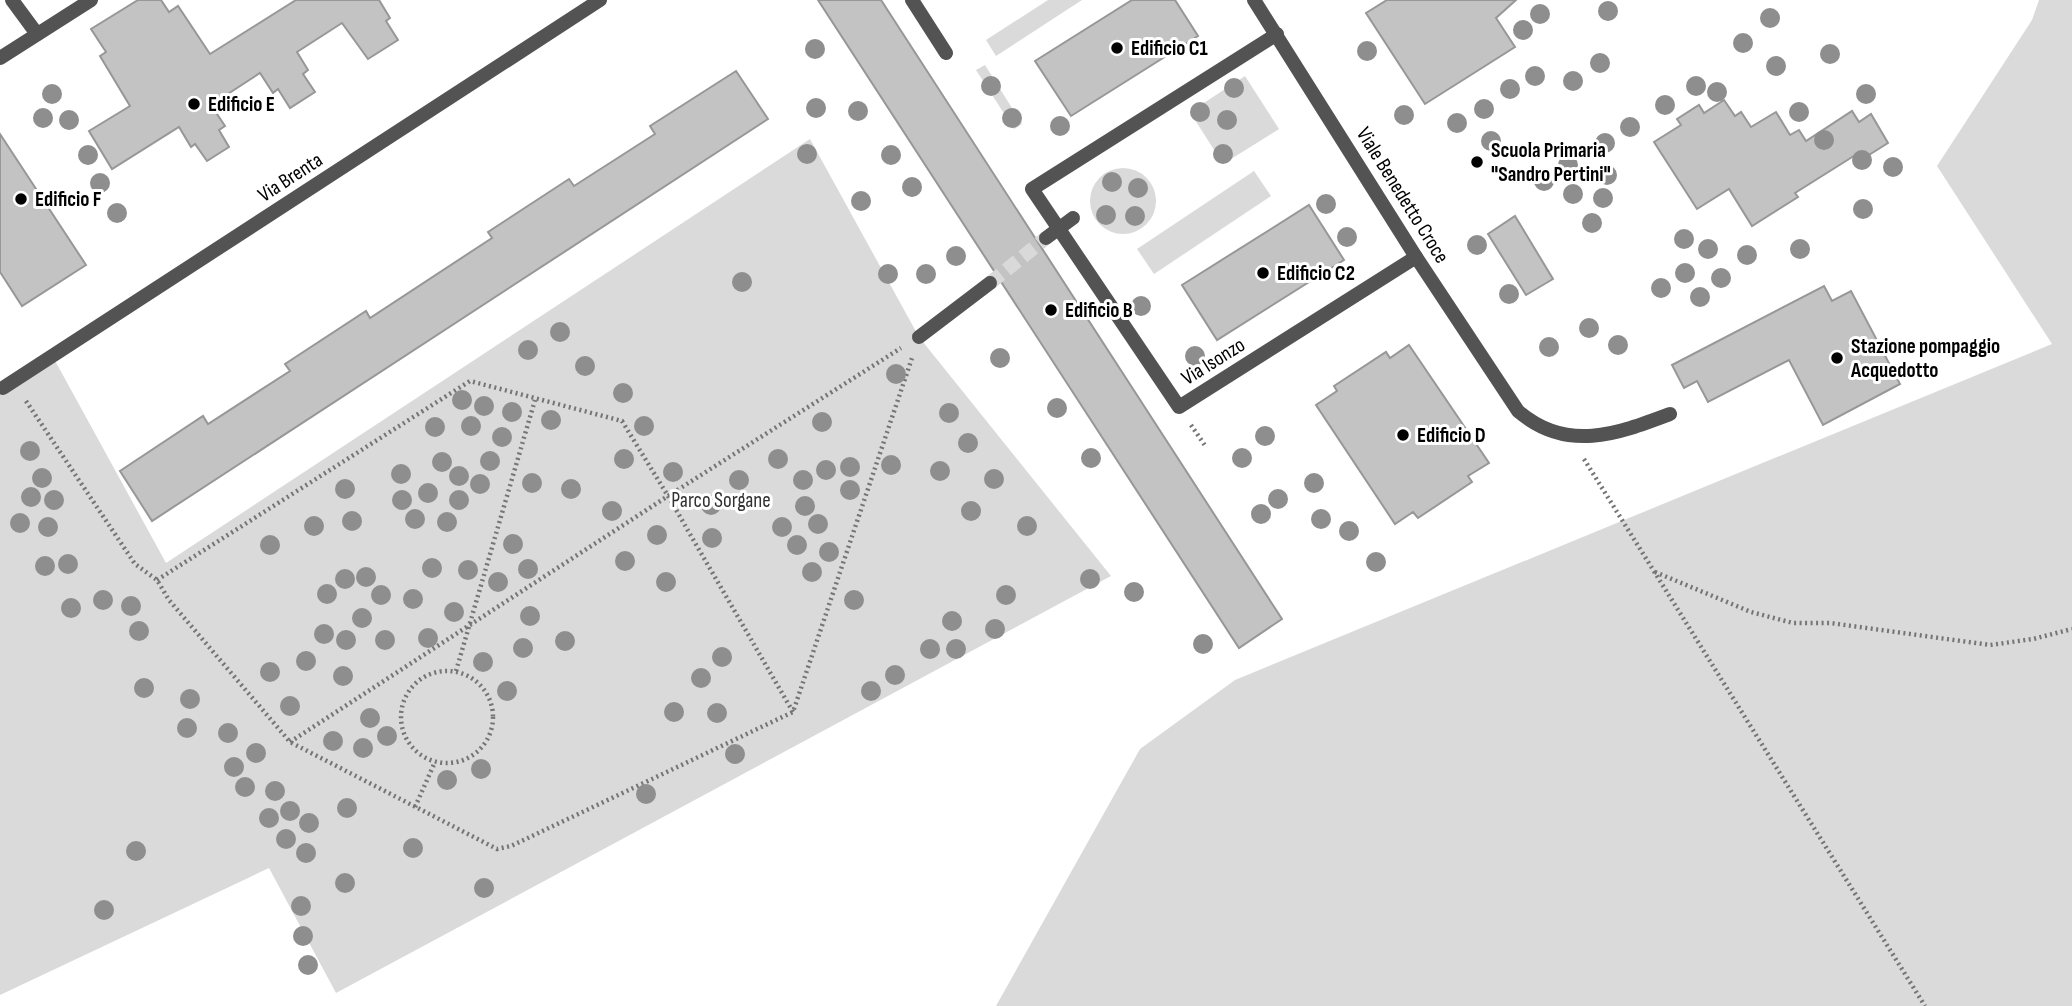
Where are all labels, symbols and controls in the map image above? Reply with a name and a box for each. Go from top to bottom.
place label: Edificio C1 [1131,36,1208,61]
marker: Edificio C1 [1109,40,1125,56]
place label: Edificio E [208,92,275,117]
marker: Edificio E [186,96,202,112]
street label: Viale Benedetto Croce [1351,123,1454,268]
place label: Scuola Primaria "Sandro Pertini" [1491,138,1611,187]
street label: Via Brenta [253,147,327,207]
marker: Scuola Primaria "Sandro Pertini" [1469,154,1485,170]
place label: Edificio F [35,187,102,212]
marker: Edificio F [13,191,29,207]
place label: Edificio C2 [1277,261,1355,286]
marker: Edificio C2 [1255,265,1271,281]
place label: Edificio B [1065,298,1133,323]
marker: Edificio B [1043,302,1059,318]
street label: Via Isonzo [1177,332,1250,391]
place label: Stazione pompaggio Acquedotto [1850,334,2000,383]
marker: Stazione pompaggio Acquedotto [1829,350,1845,366]
place label: Edificio D [1417,423,1486,448]
marker: Edificio D [1395,427,1411,443]
park label: Parco Sorgane [671,488,771,513]

